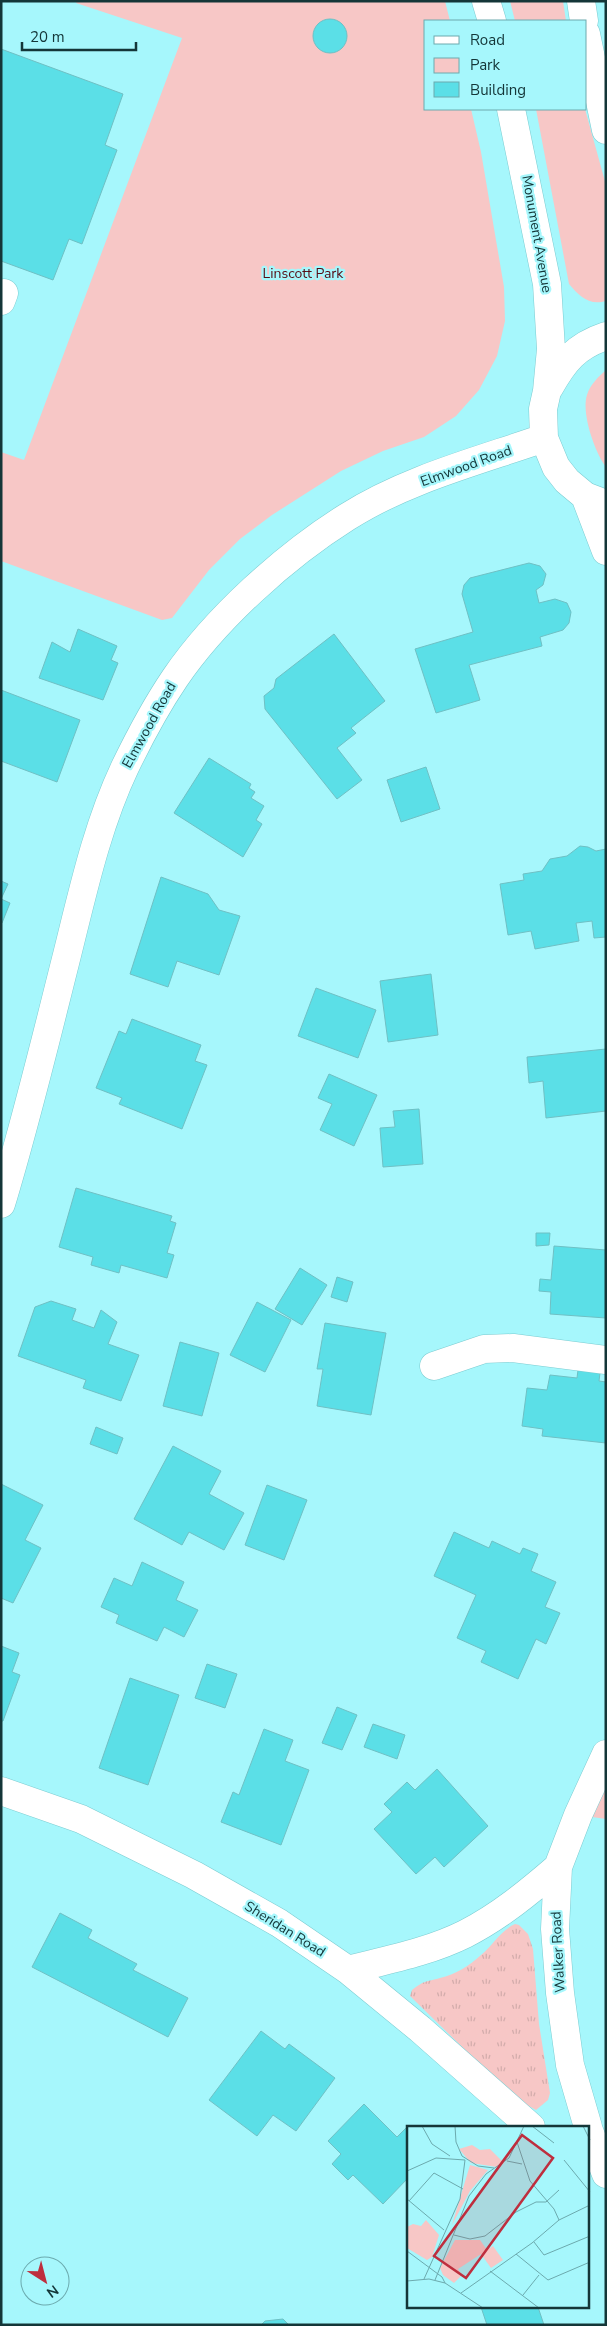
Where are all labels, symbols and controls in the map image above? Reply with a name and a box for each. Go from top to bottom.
scale bar [22,20,136,52]
legend [424,20,587,110]
text: 20 m [30,27,65,47]
text: Road [470,30,505,50]
text: Park [470,55,500,75]
text: Building [470,80,526,100]
street label: Monument Avenue [517,174,557,294]
park label: Linscott Park [263,264,344,283]
street label: Elmwood Road [418,441,514,491]
street label: Elmwood Road [117,679,181,771]
street label: Sheridan Road [241,1897,329,1961]
street label: Walker Road [546,1911,570,1993]
inset map [407,2126,590,2308]
north arrow [20,2256,70,2306]
text: N [43,2280,62,2302]

